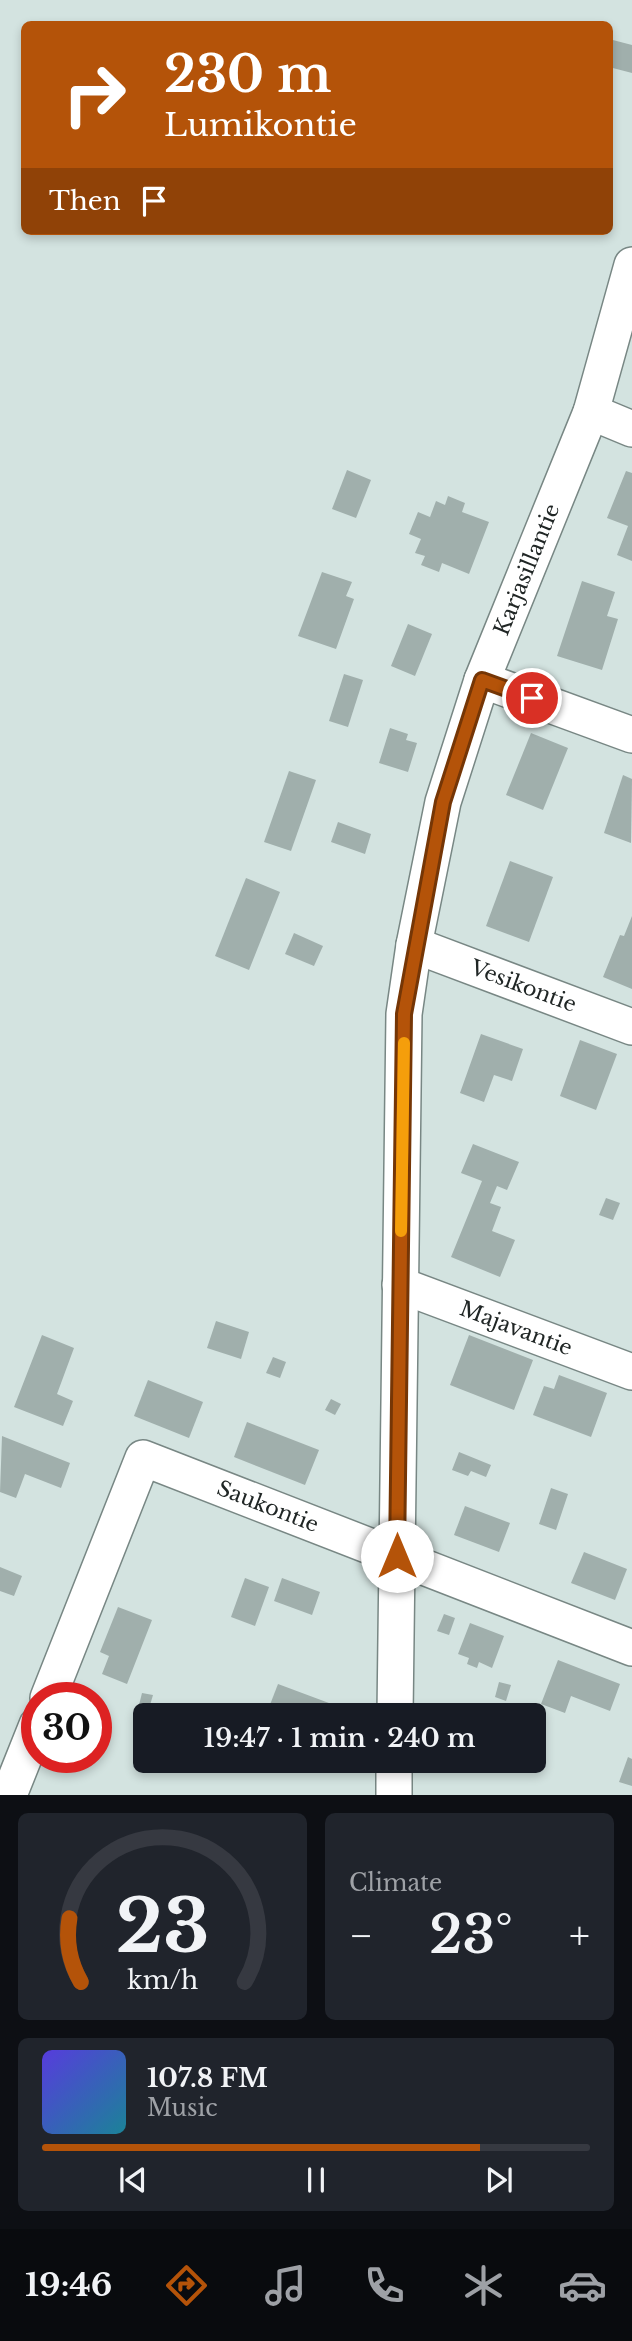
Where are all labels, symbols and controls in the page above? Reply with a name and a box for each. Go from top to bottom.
text: 230 m [164,44,331,105]
icon: right [49,49,140,140]
text: Lumikontie [164,105,357,145]
icon: arrive [135,182,173,220]
text: Then [49,185,121,217]
street label: Karjasillantie [489,500,565,639]
pin [502,668,562,728]
icon: arrive [513,679,551,717]
street label: Vesikontie [466,954,580,1018]
street label: Majavantie [456,1296,576,1361]
street label: Saukontie [213,1475,322,1538]
position arrow [360,1519,434,1593]
speed limit sign: 30 [21,1682,112,1773]
text: 19:47 · 1 min · 240 m [203,1722,476,1754]
text: Climate [349,1869,442,1897]
text: 23 [116,1882,209,1973]
text: 23° [429,1903,513,1967]
text: − [349,1912,373,1959]
text: + [569,1912,590,1959]
text: km/h [127,1965,198,1996]
text: 107.8 FM [147,2062,268,2094]
text: Music [147,2094,218,2122]
icon: previous [114,2161,152,2199]
icon: pause [297,2161,335,2199]
icon: next [480,2161,518,2199]
icon: directions [162,2261,211,2310]
icon: music [261,2261,310,2310]
icon: phone [360,2261,409,2310]
icon: climate [459,2261,508,2310]
icon: car [558,2261,607,2310]
text: 19:46 [25,2265,112,2305]

